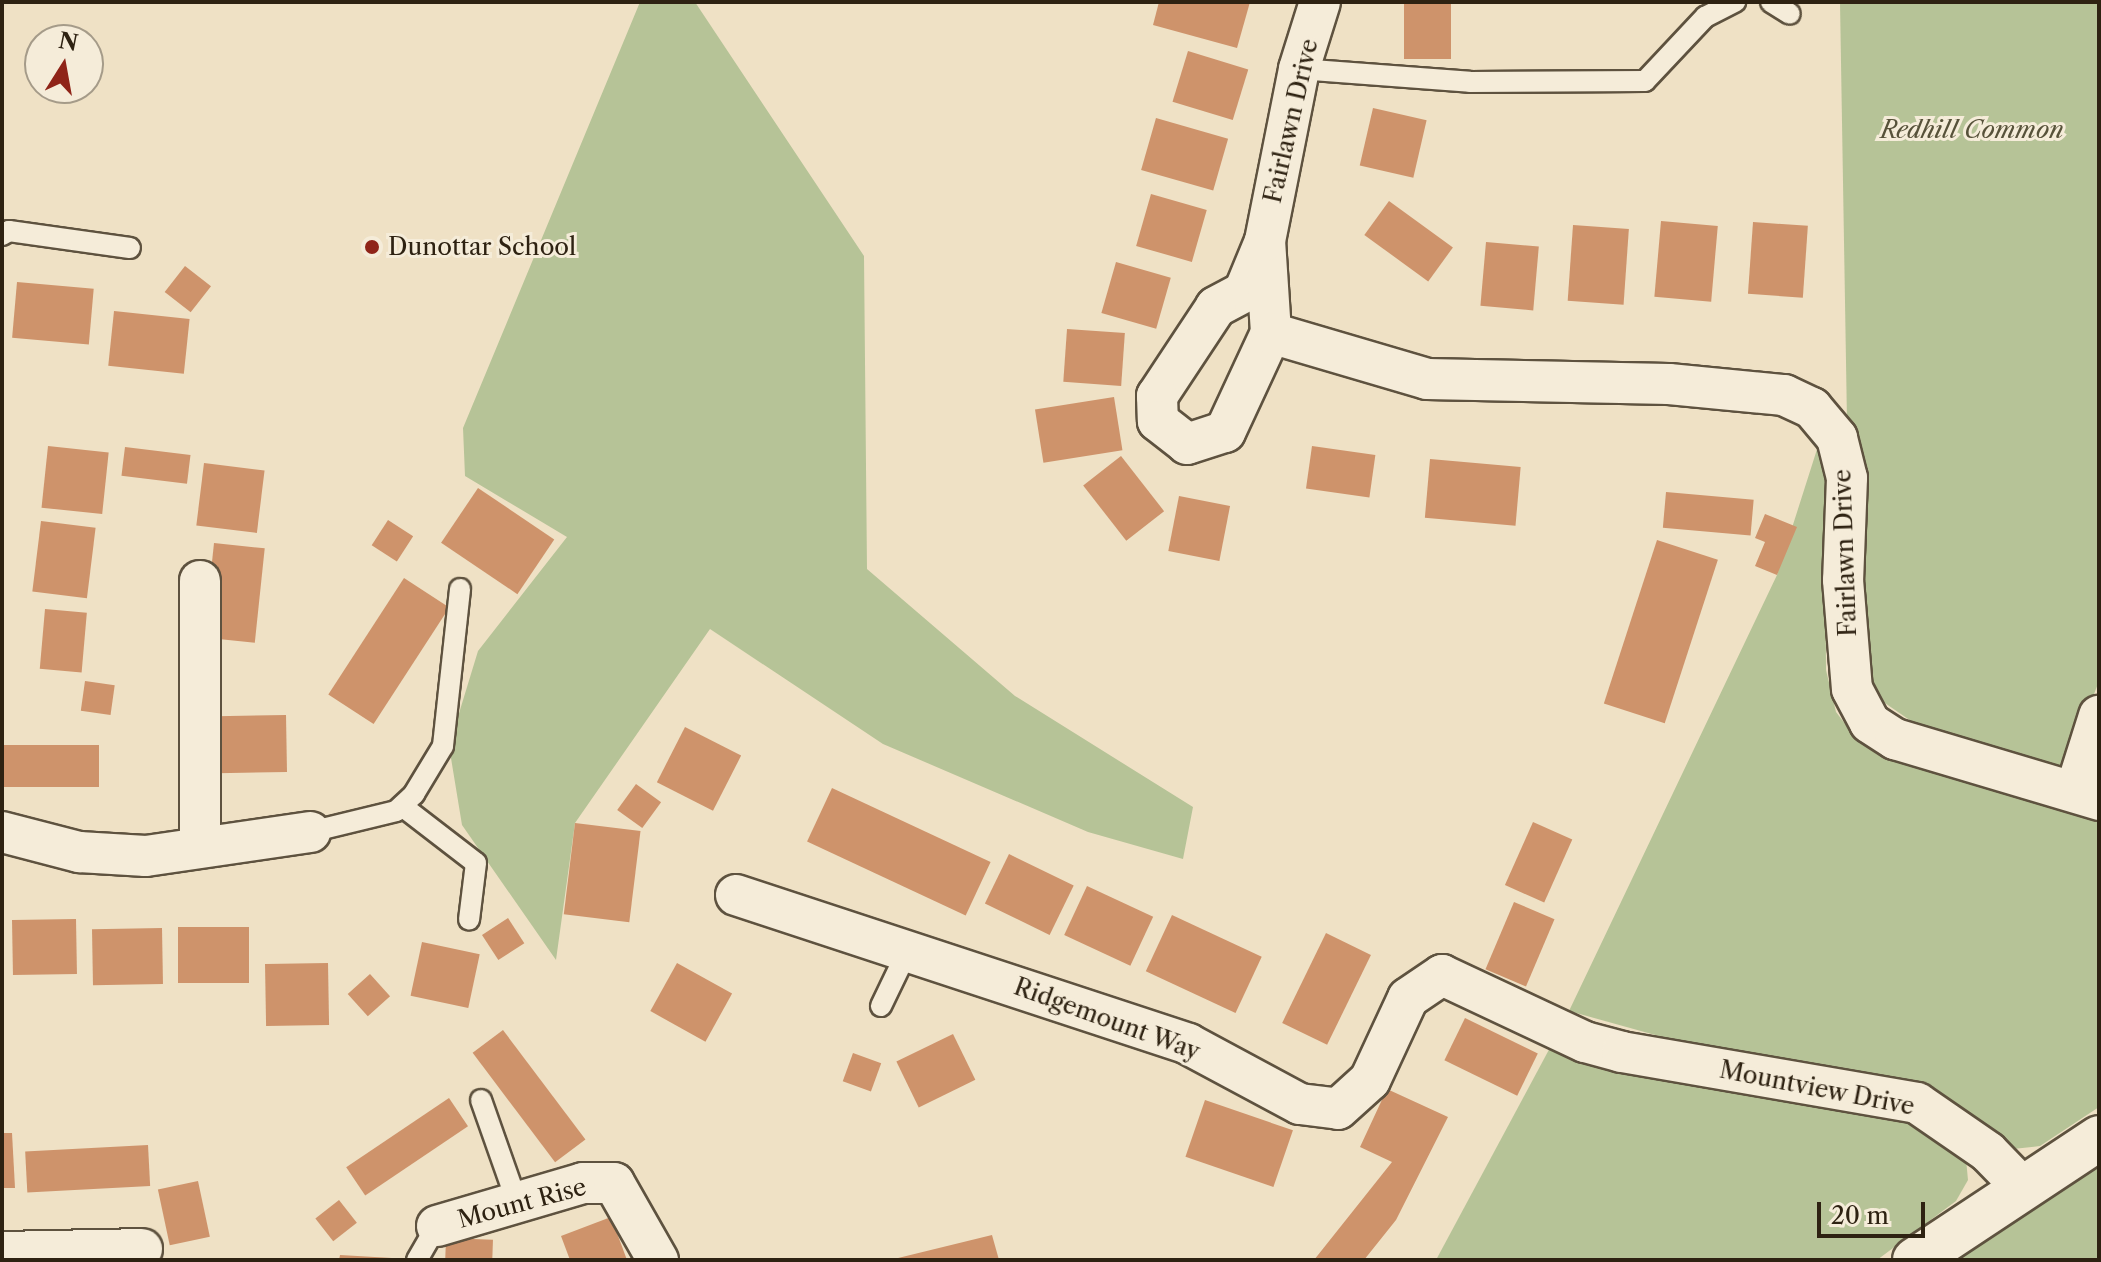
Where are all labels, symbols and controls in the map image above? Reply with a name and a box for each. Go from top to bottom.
north arrow [24,24,104,104]
text: N [56,27,80,57]
street label: Fairlawn Drive [1258,36,1324,206]
park label: Redhill Common [1880,116,2064,144]
place label: Dunottar School [388,233,577,261]
marker: Dunottar School [363,238,381,256]
street label: Fairlawn Drive [1828,469,1862,637]
street label: Ridgemount Way [1010,972,1204,1066]
street label: Mountview Drive [1717,1055,1917,1121]
street label: Mount Rise [455,1172,589,1234]
scale bar [1821,1186,1929,1236]
text: 20 m [1831,1201,1889,1230]

